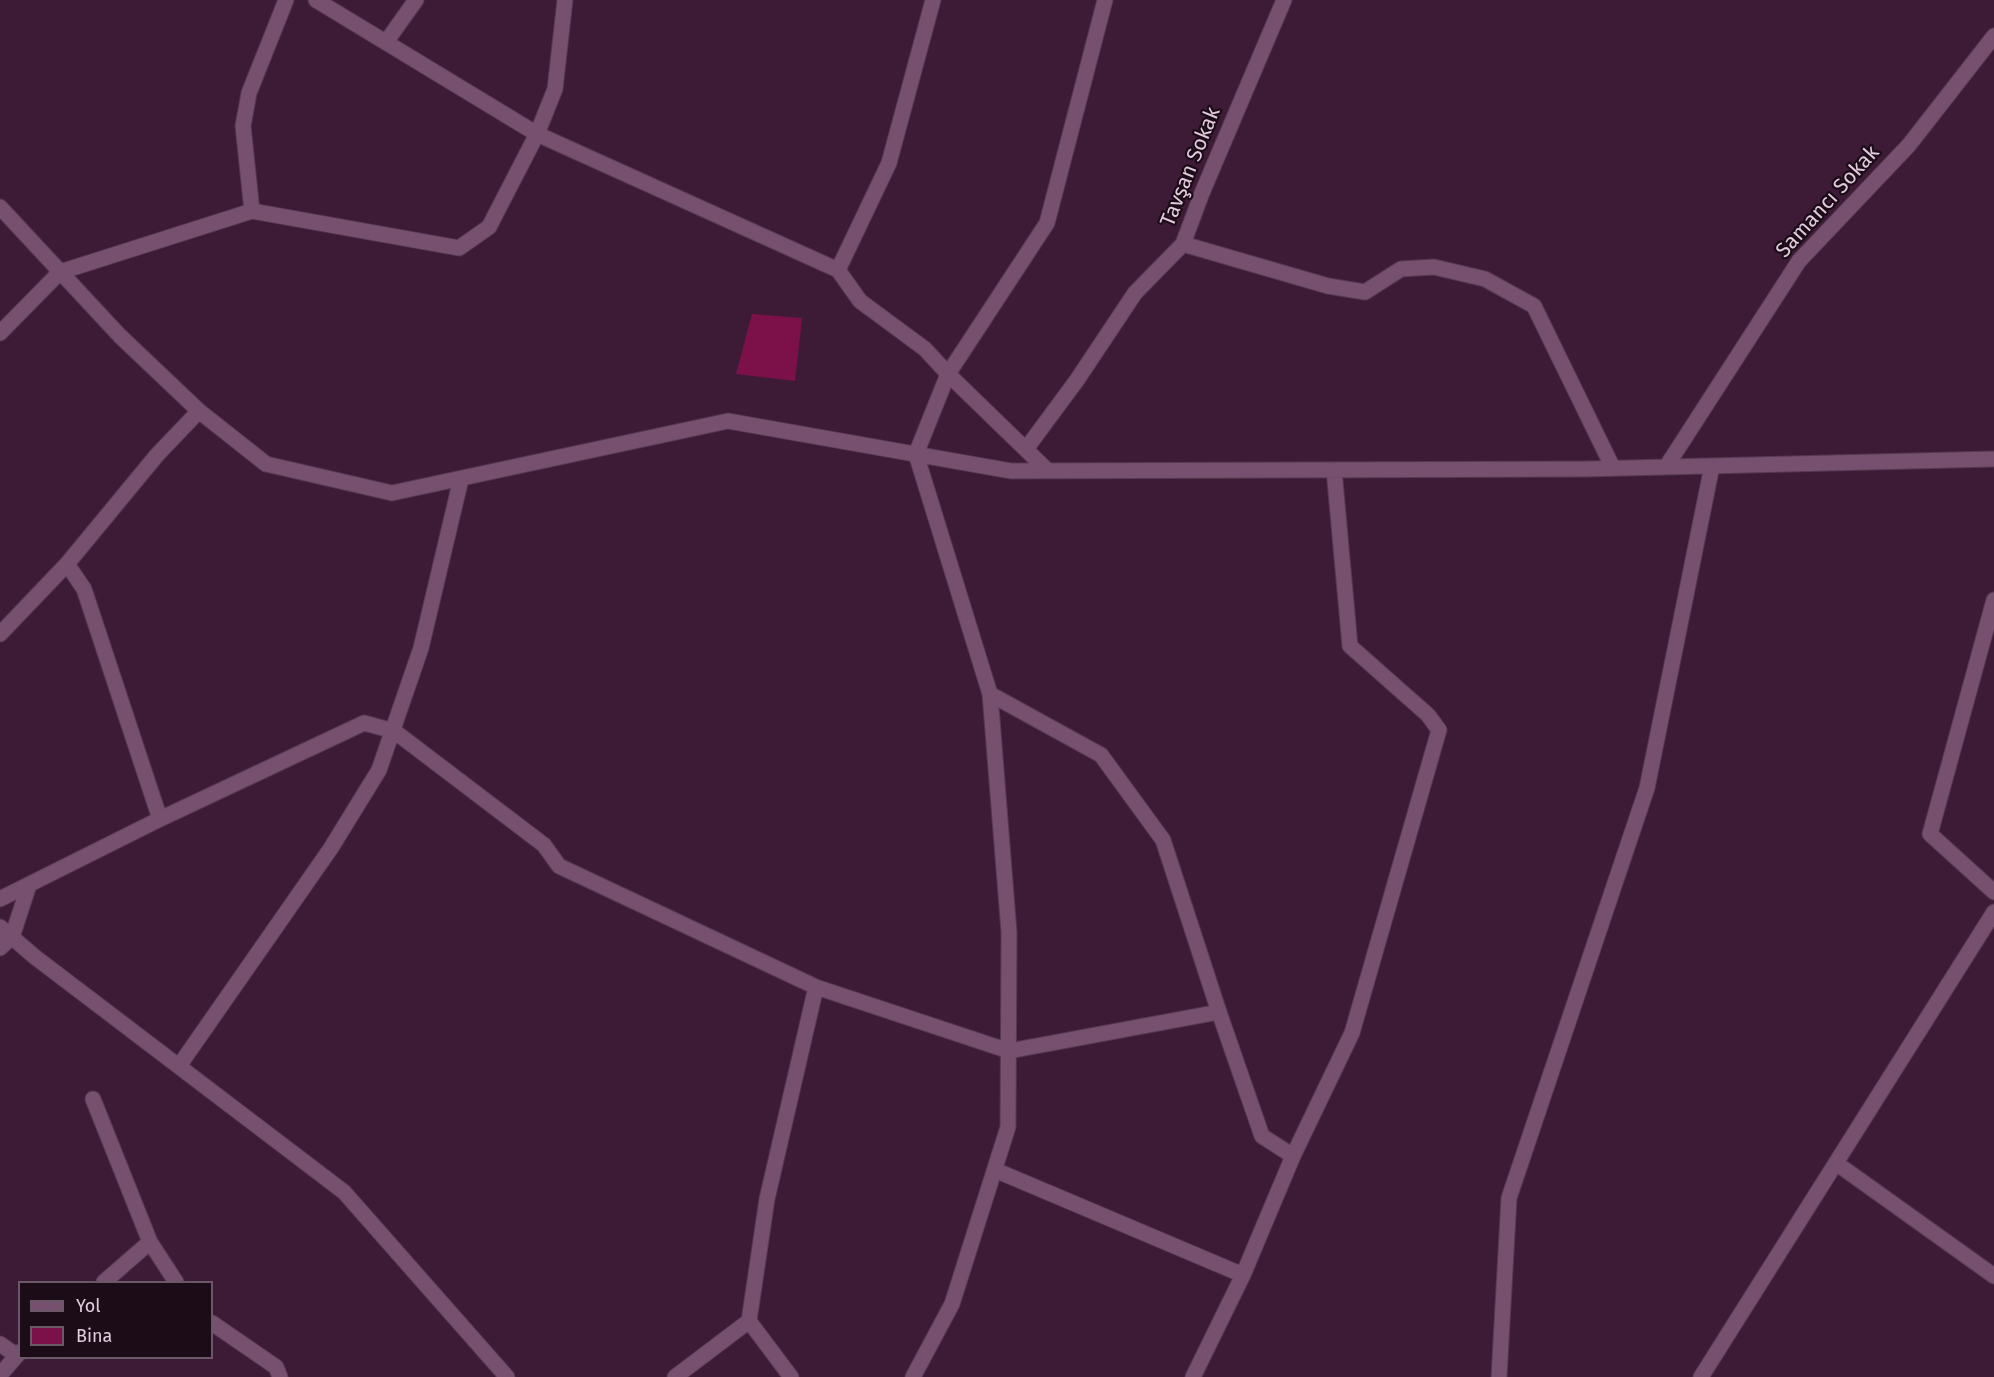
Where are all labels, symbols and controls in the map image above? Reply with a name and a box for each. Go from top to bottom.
street label: Tavşan Sokak [1156,104,1226,230]
street label: Samancı Sokak [1771,141,1885,263]
legend [18,1281,213,1359]
text: Yol [76,1295,101,1317]
text: Bina [76,1325,112,1347]

